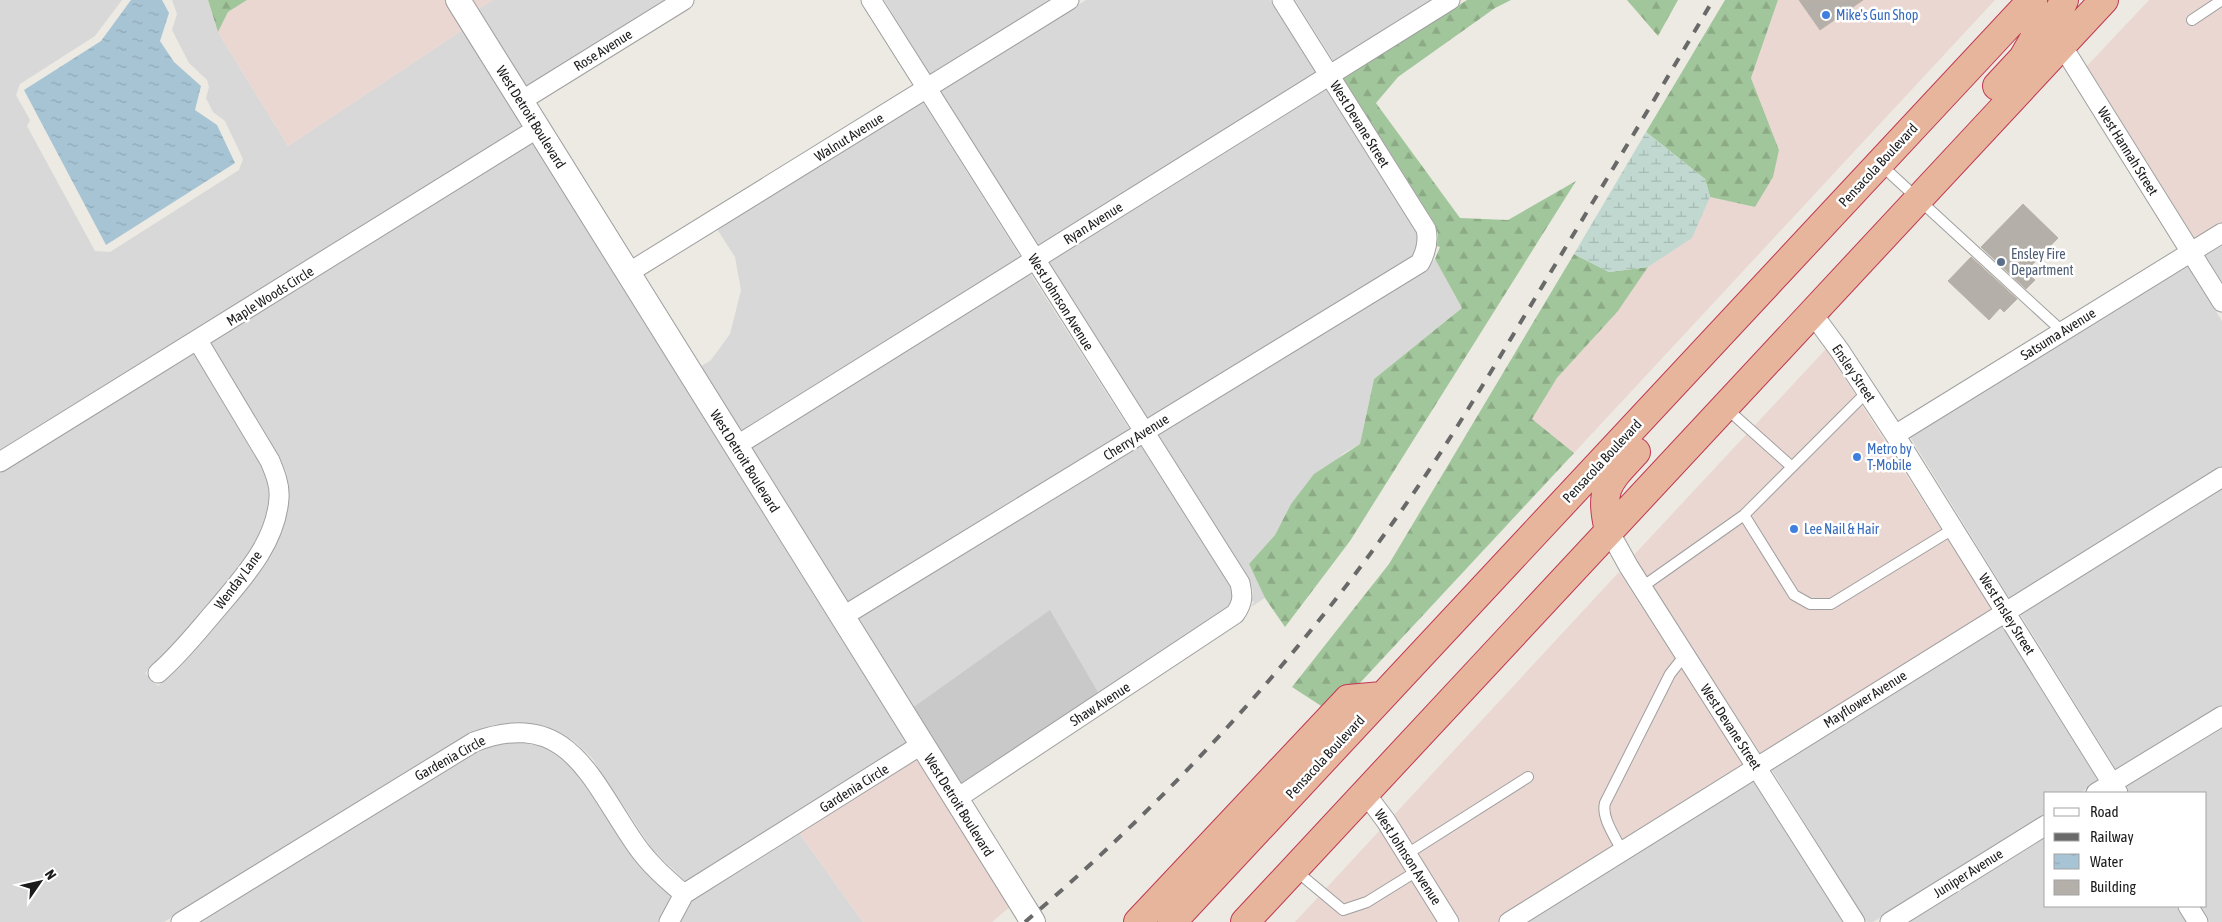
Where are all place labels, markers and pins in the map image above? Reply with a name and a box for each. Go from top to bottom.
place label: Mike's Gun Shop [1836,7,1919,23]
marker: Mike's Gun Shop [1820,9,1832,21]
place label: Ensley Fire Department [2011,246,2074,278]
marker: Ensley Fire Department [1995,256,2007,268]
place label: Metro by T-Mobile [1867,441,1912,473]
marker: Metro by T-Mobile [1851,451,1863,463]
place label: Lee Nail & Hair [1804,521,1880,537]
marker: Lee Nail & Hair [1788,523,1800,535]

